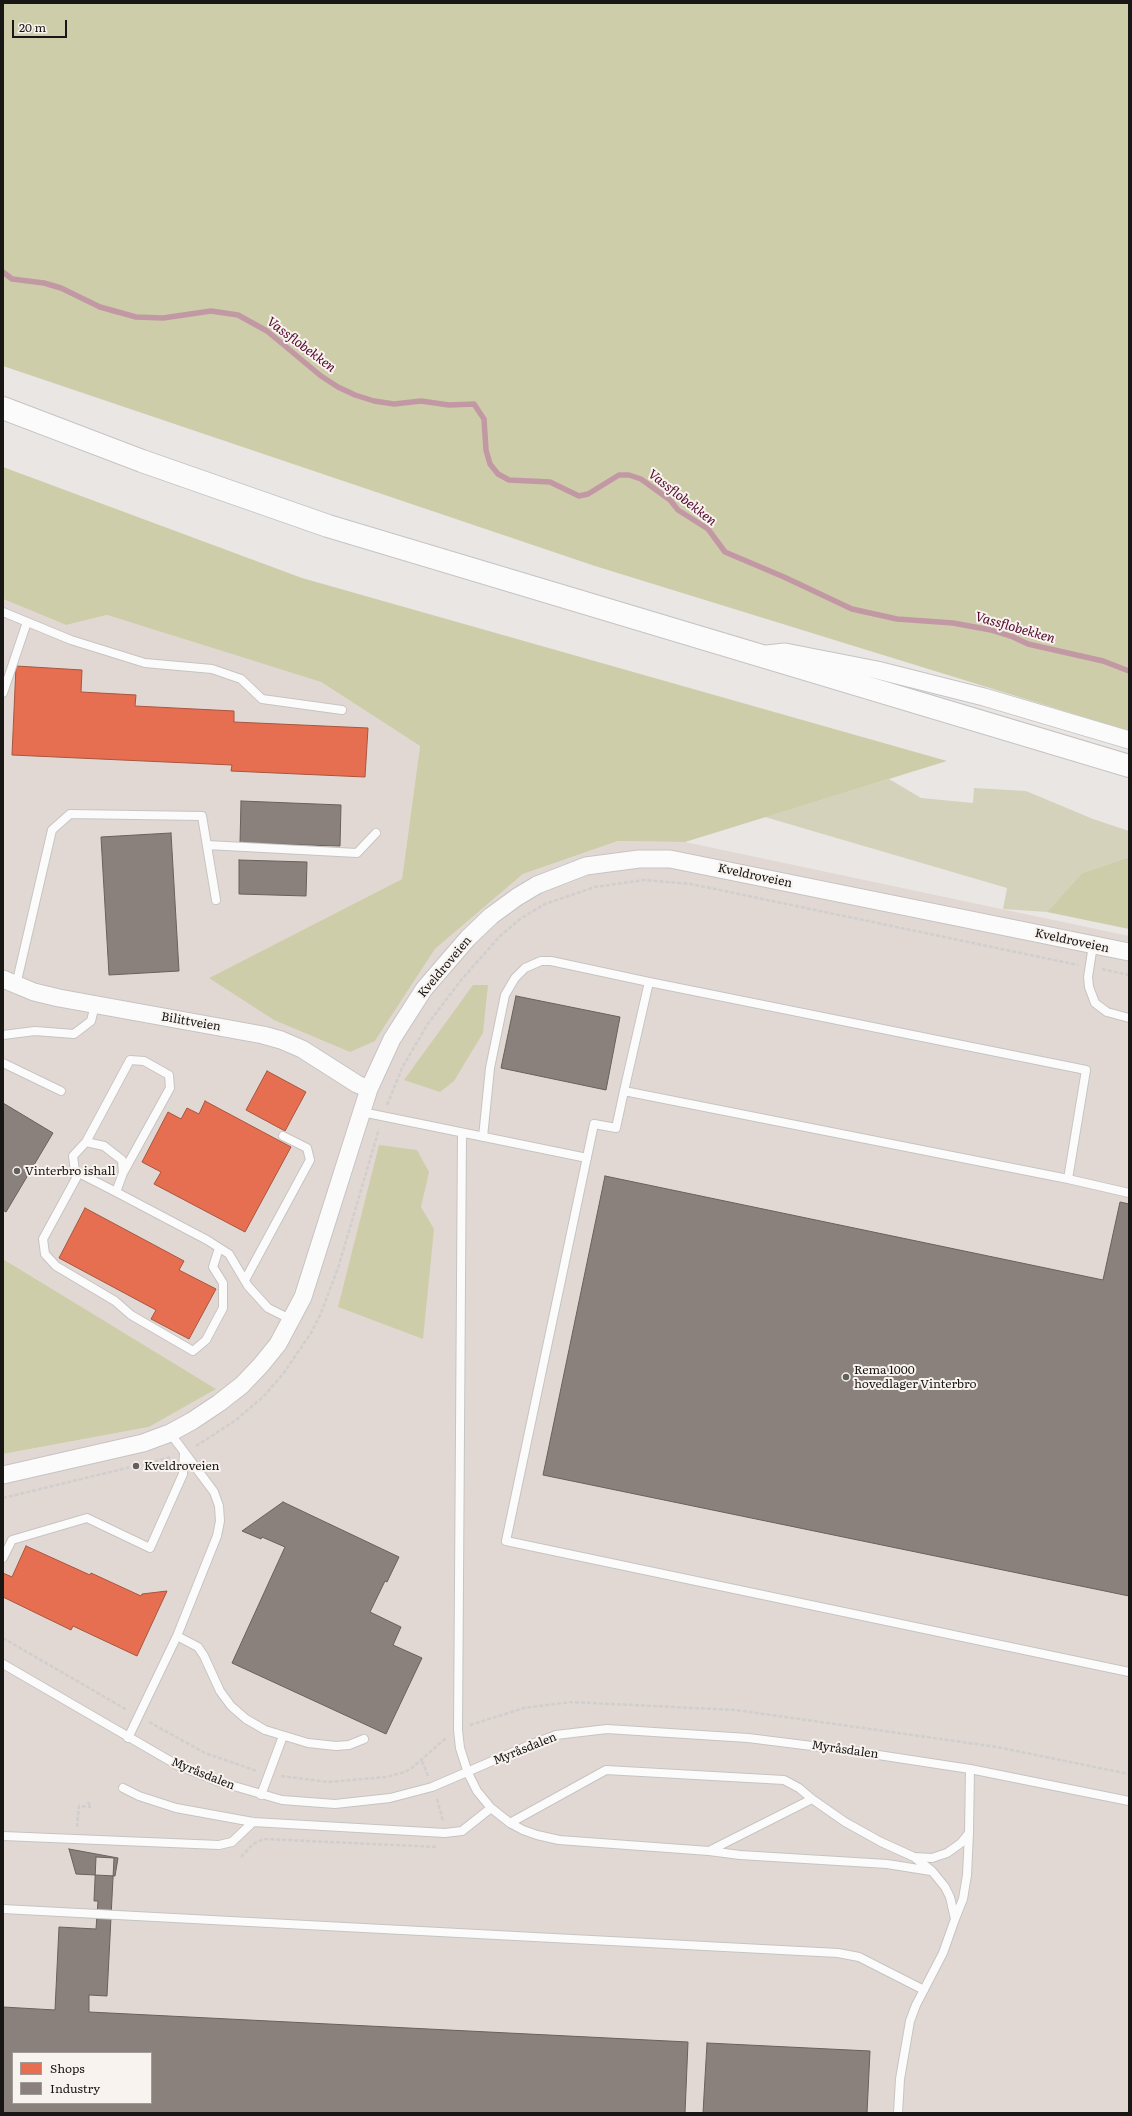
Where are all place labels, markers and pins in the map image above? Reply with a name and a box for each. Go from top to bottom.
place label: Vinterbro ishall [25,1164,116,1178]
marker: Vinterbro ishall [12,1166,22,1176]
place label: Rema 1000 hovedlager Vinterbro [854,1363,977,1391]
marker: Rema 1000 hovedlager Vinterbro [841,1372,851,1382]
place label: Kveldroveien [144,1459,219,1473]
marker: Kveldroveien [131,1461,141,1471]

